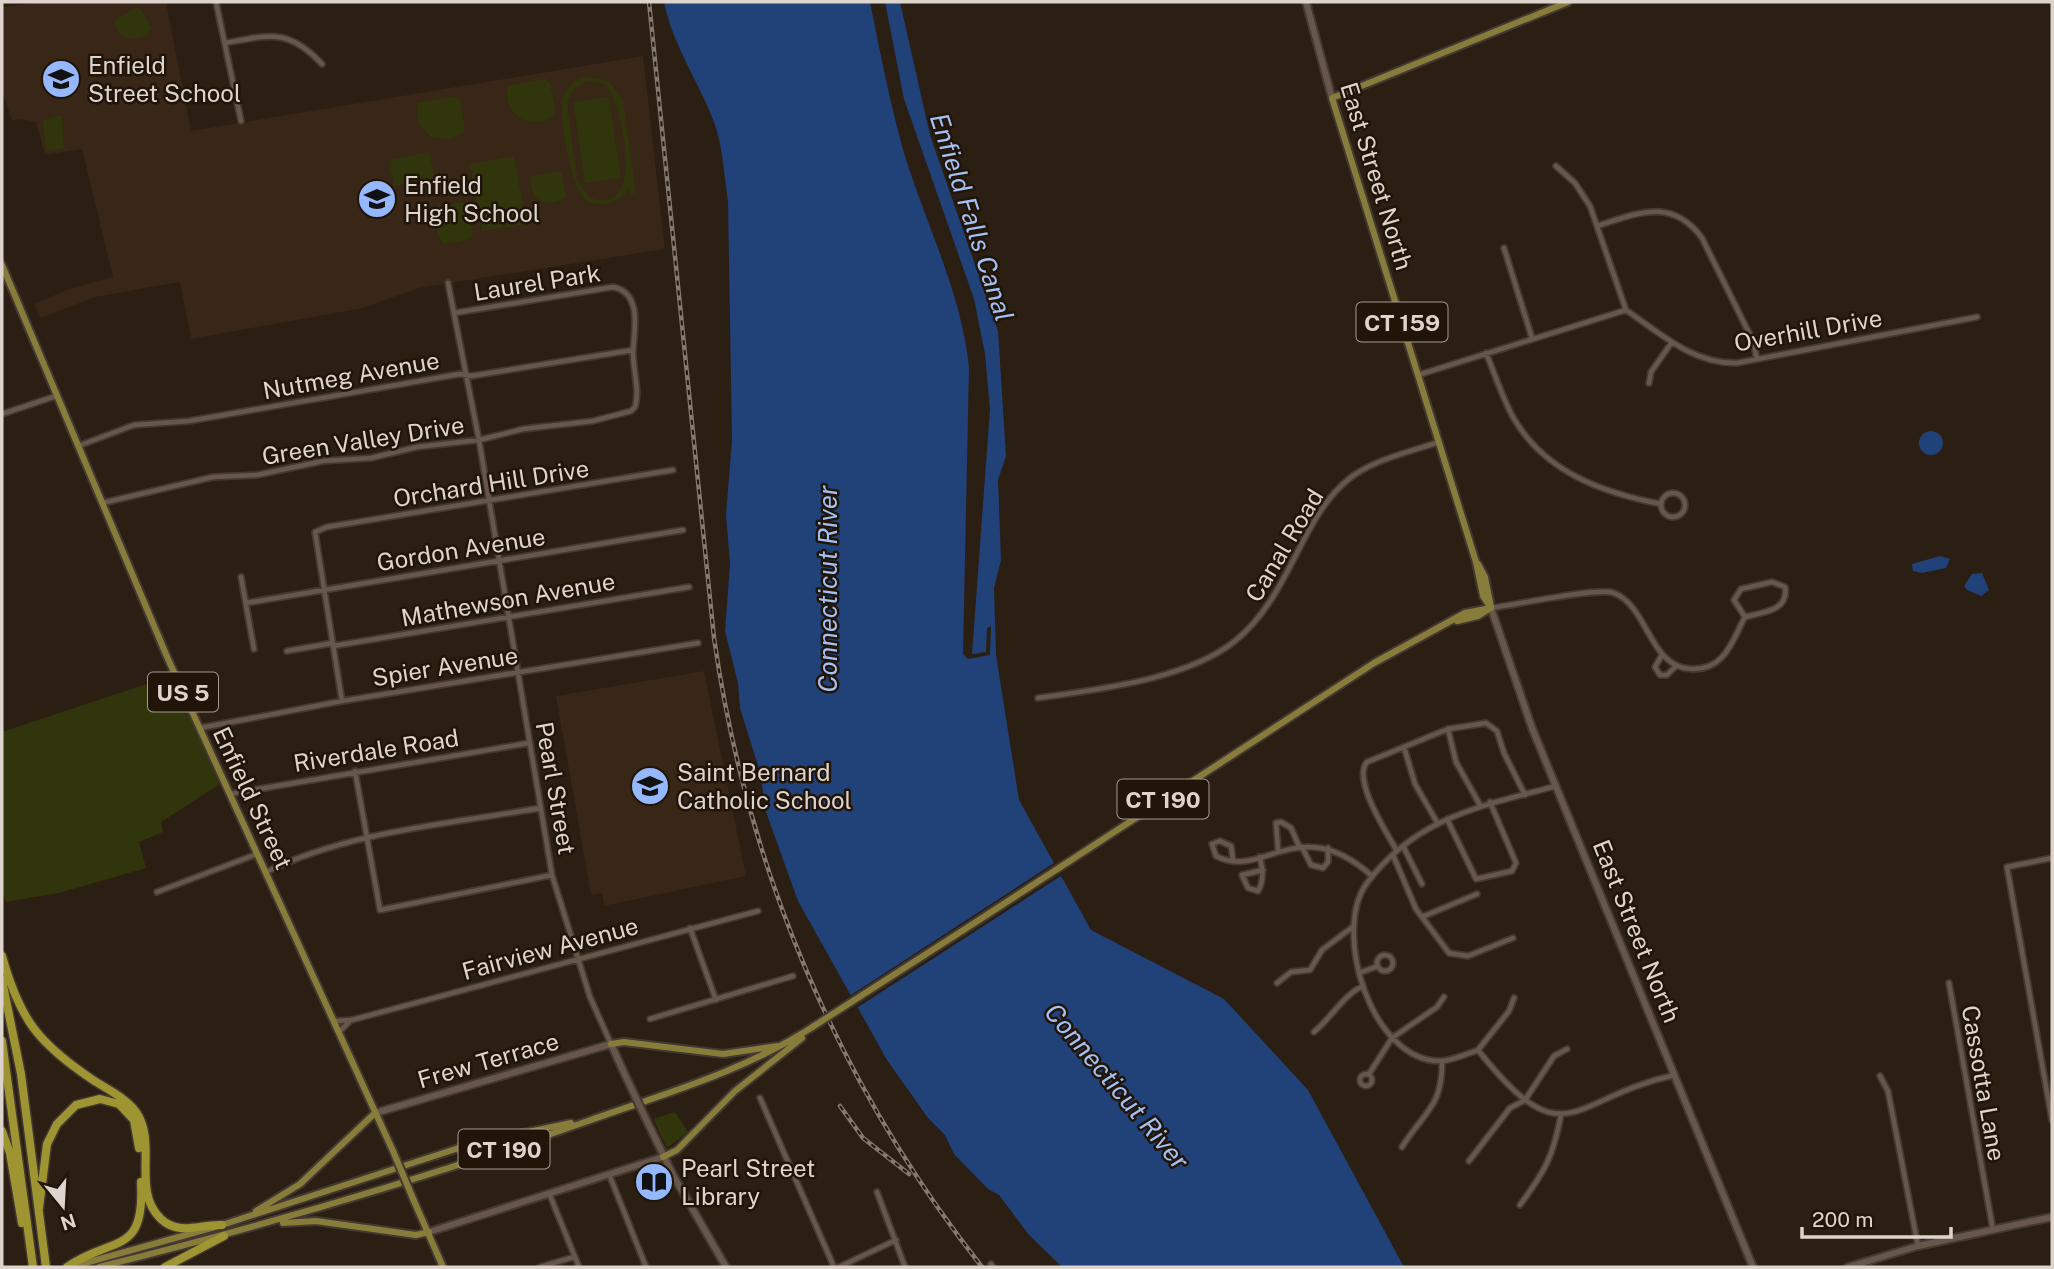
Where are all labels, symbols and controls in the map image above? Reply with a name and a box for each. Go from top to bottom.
place label: Enfield Street School [88,51,241,107]
school or university icon: Enfield Street School [40,58,82,100]
street label: East Street North [1335,79,1419,273]
water label: Enfield Falls Canal [924,109,1020,325]
place label: Enfield High School [404,171,540,227]
school or university icon: Enfield High School [356,178,398,220]
street label: Laurel Park [472,258,602,306]
road number: CT 159 [1356,302,1448,342]
street label: Overhill Drive [1732,303,1884,357]
street label: Nutmeg Avenue [261,346,441,404]
street label: Green Valley Drive [260,410,466,470]
street label: Orchard Hill Drive [391,454,591,512]
street label: Canal Road [1239,484,1329,606]
water label: Connecticut River [812,485,843,693]
street label: Gordon Avenue [375,522,547,576]
street label: Mathewson Avenue [399,566,617,632]
street label: Spier Avenue [370,641,520,691]
road number: US 5 [148,672,218,712]
street label: Pearl Street [531,719,581,857]
street label: Enfield Street [208,722,298,874]
street label: Riverdale Road [291,723,461,777]
place label: Saint Bernard Catholic School [677,758,852,814]
school or university icon: Saint Bernard Catholic School [629,765,671,807]
road number: CT 190 [1118,779,1208,818]
street label: East Street North [1588,836,1686,1026]
street label: Fairview Avenue [459,911,641,985]
water label: Connecticut River [1038,997,1196,1176]
street label: Cassotta Lane [1957,1003,2011,1163]
street label: Frew Terrace [414,1026,562,1094]
road number: CT 190 [458,1130,550,1168]
place label: Pearl Street Library [681,1154,815,1210]
library icon: Pearl Street Library [633,1161,675,1203]
north arrow [28,1171,98,1241]
scale bar [1802,1196,1951,1240]
text: 200 m [1812,1207,1873,1232]
text: N [58,1209,79,1235]

